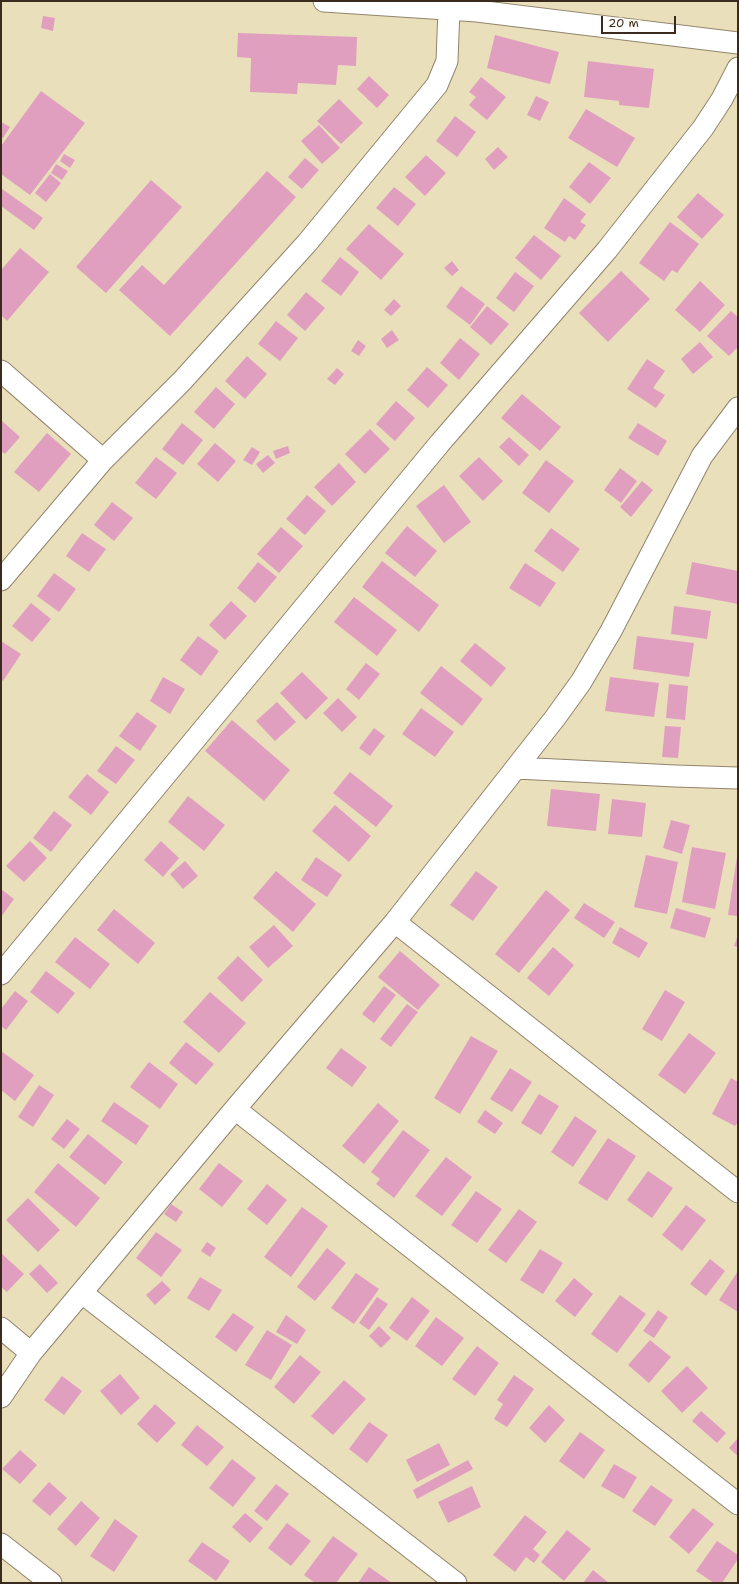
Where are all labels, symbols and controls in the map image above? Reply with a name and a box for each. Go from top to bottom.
scale bar [603,8,678,34]
text: 20 m [608,15,639,31]

